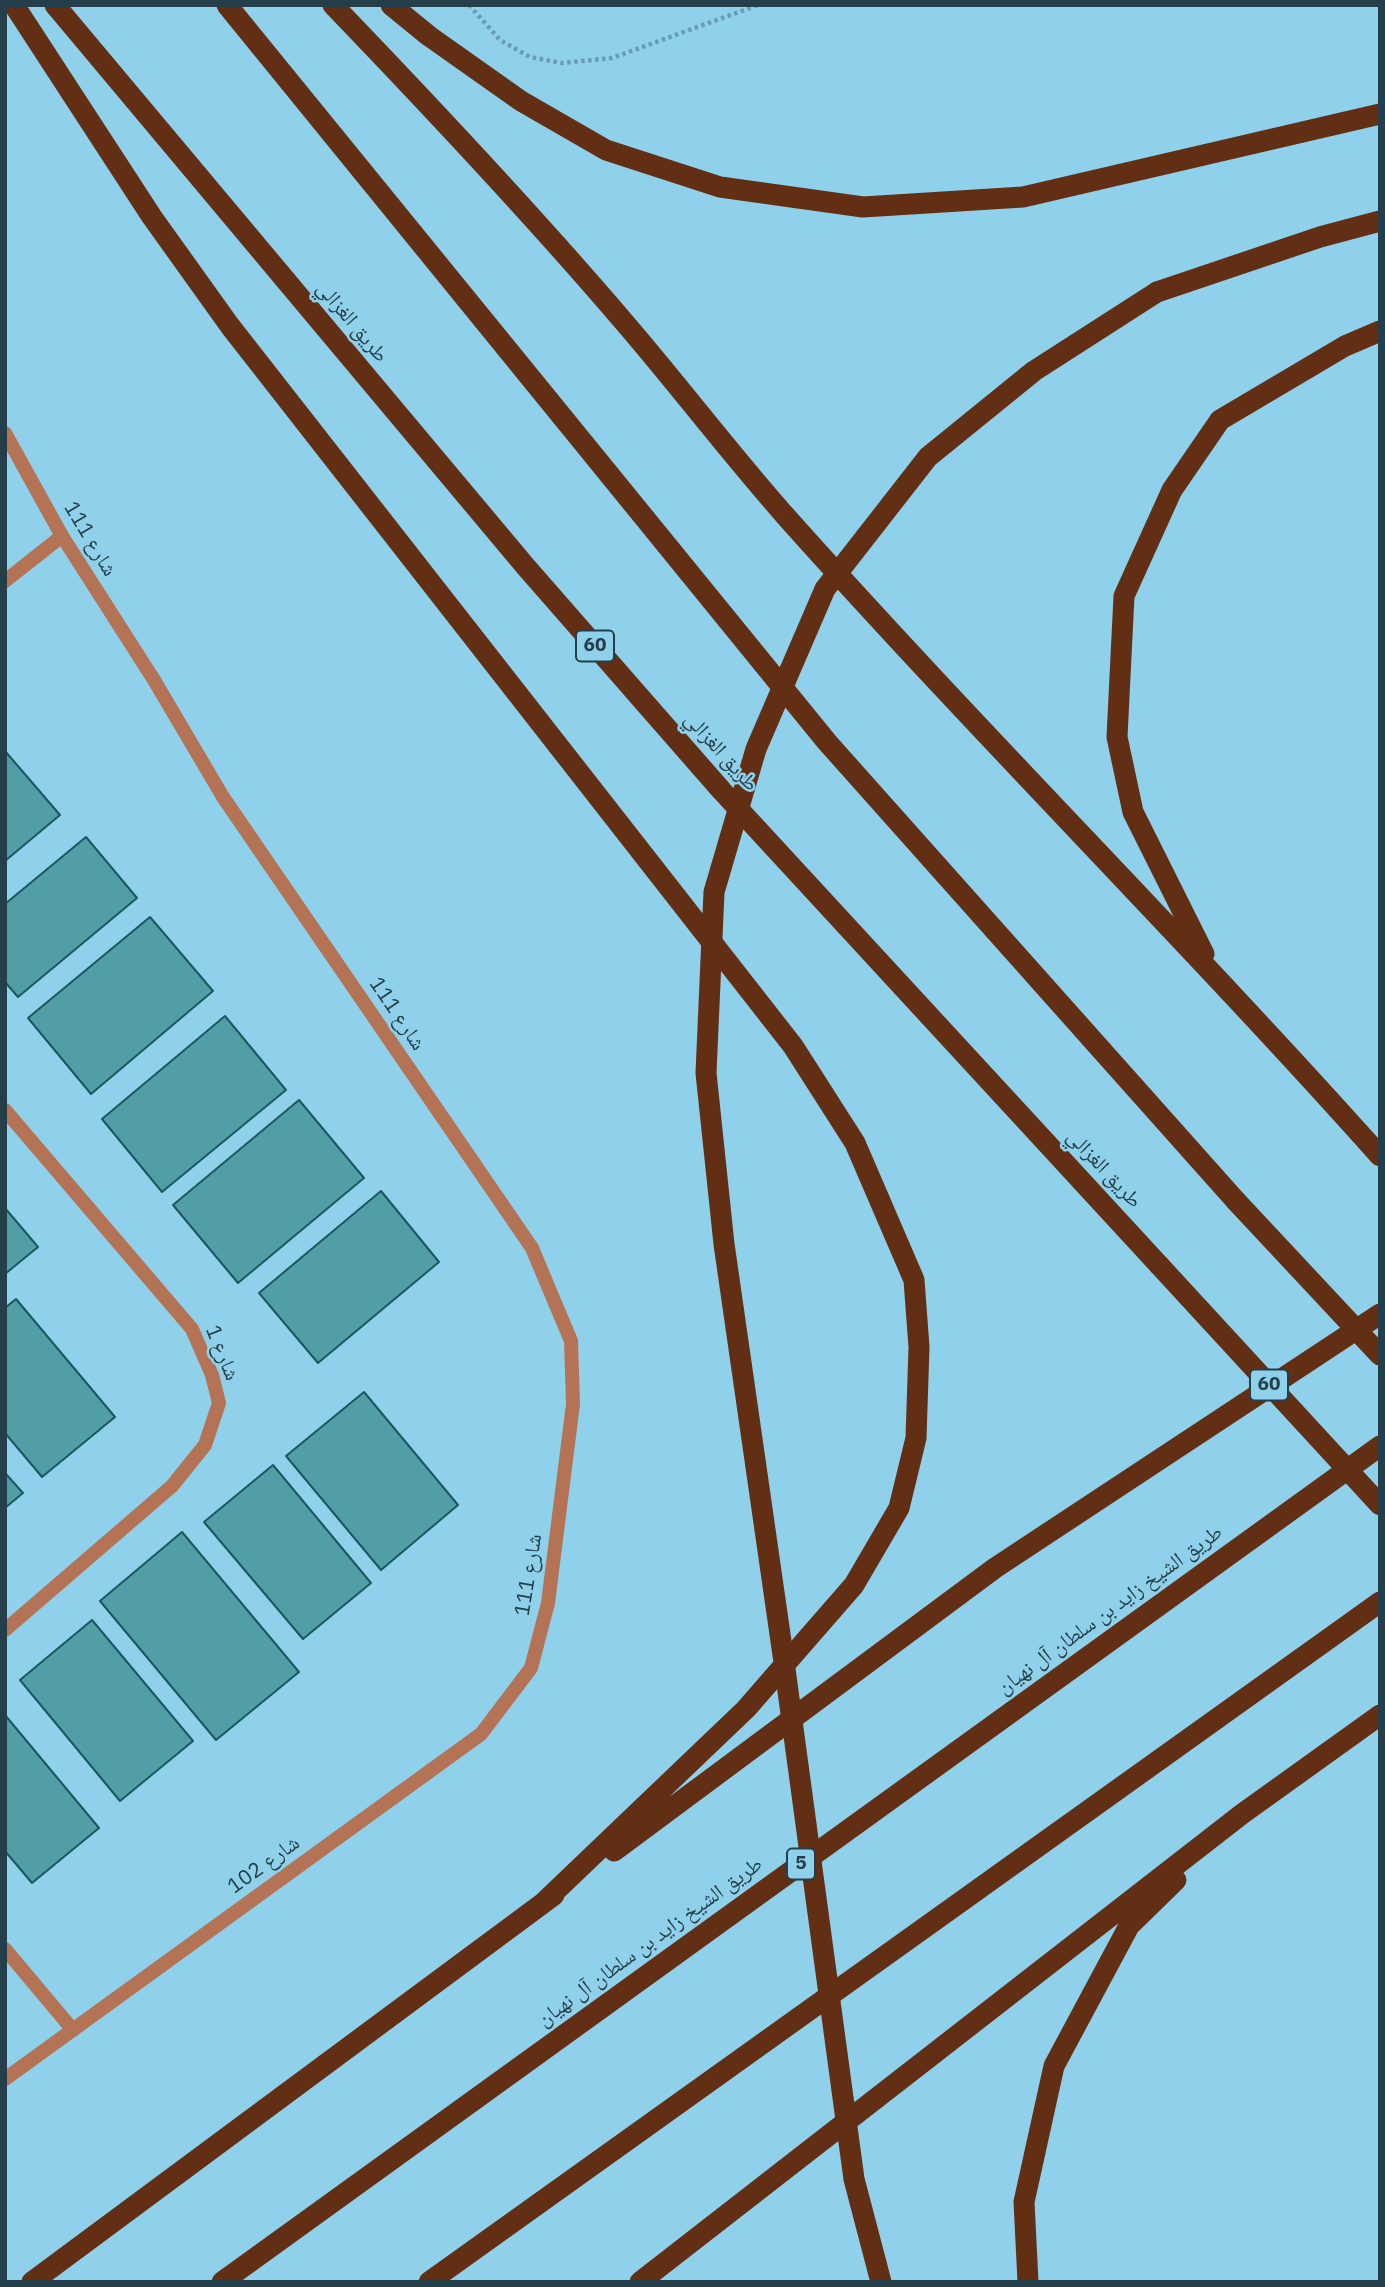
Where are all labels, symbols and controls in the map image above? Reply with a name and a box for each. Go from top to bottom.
street label: طريق الغزالي [311,276,393,368]
street label: شارع 111 [58,497,122,581]
road number: 60 [576,631,614,662]
street label: طريق الغزالي [679,707,763,797]
street label: شارع 111 [363,973,431,1055]
street label: طريق الغزالي [1061,1124,1147,1214]
street label: شارع 1 [200,1322,244,1384]
road number: 60 [1250,1370,1288,1400]
street label: طريق الشيخ زايد بن سلطان آل نهيان [992,1520,1228,1700]
street label: شارع 111 [510,1532,548,1618]
street label: شارع 102 [223,1831,305,1899]
road number: 5 [787,1848,815,1880]
street label: طريق الشيخ زايد بن سلطان آل نهيان [532,1852,768,2032]

